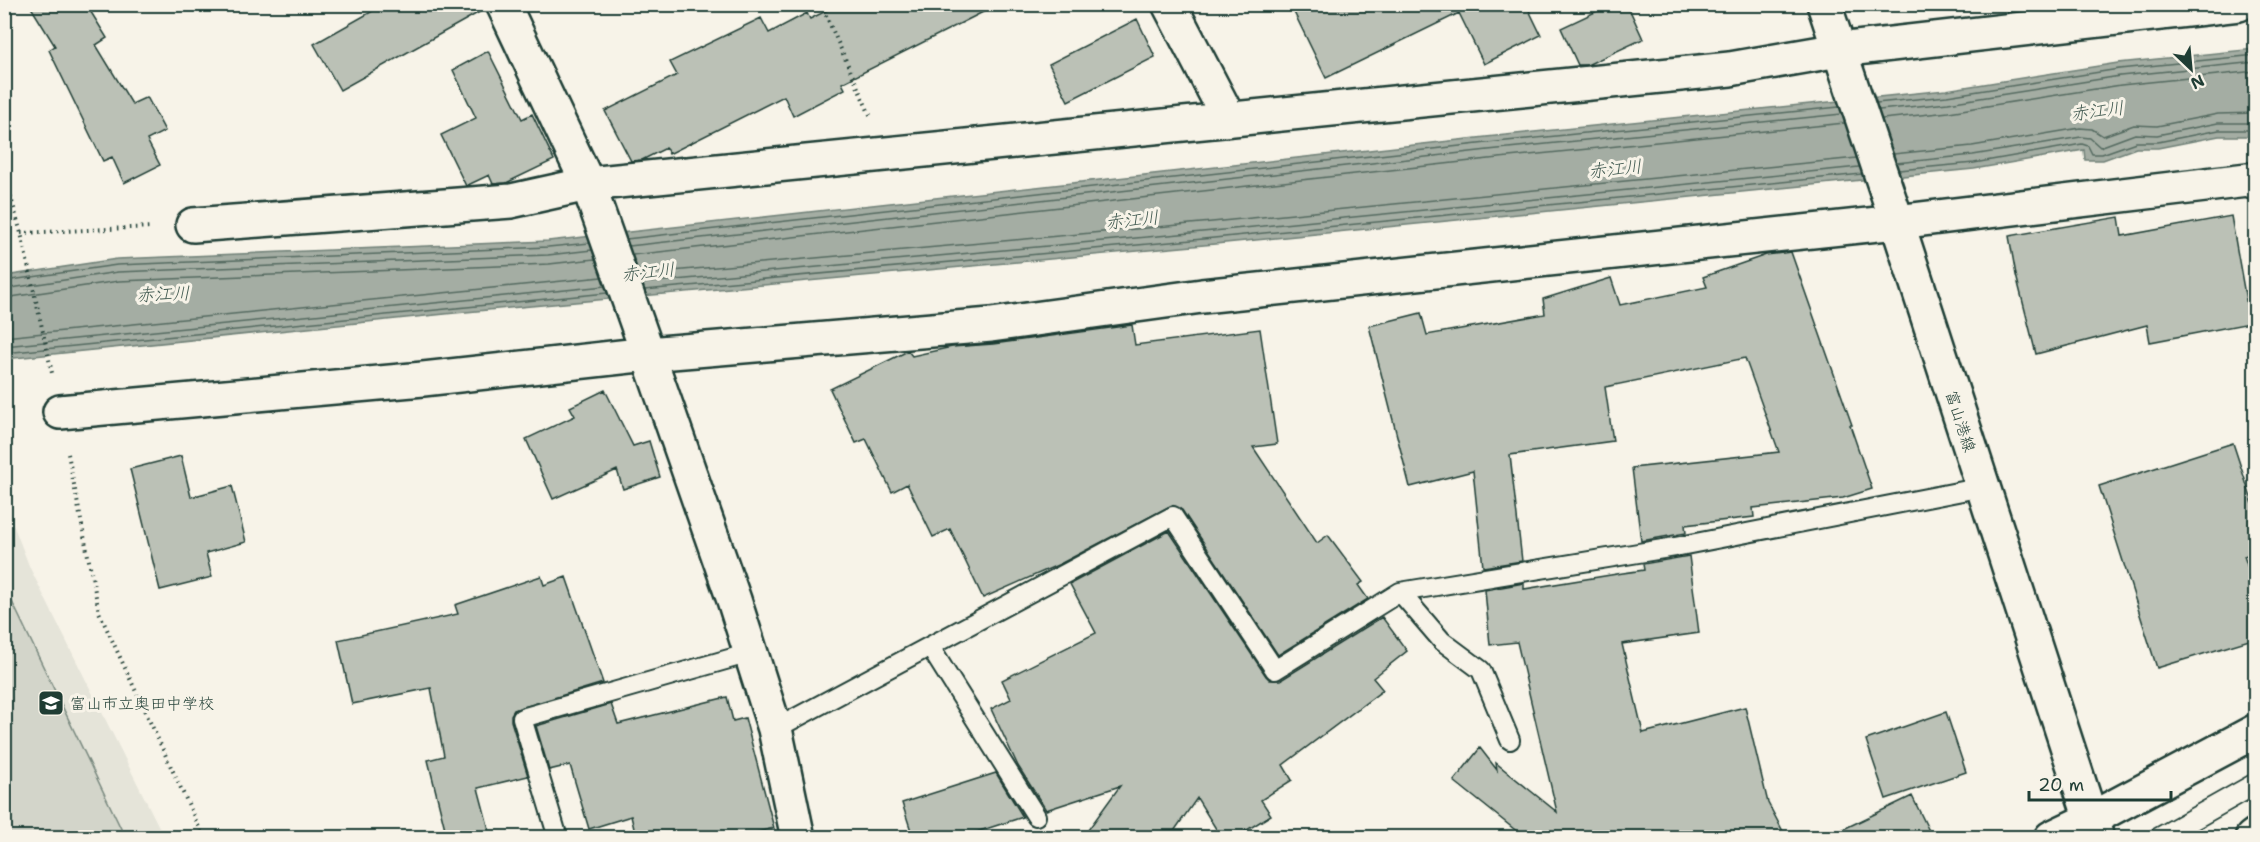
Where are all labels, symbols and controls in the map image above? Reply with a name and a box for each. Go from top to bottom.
north arrow [2161,39,2221,99]
text: N [2187,70,2208,94]
water label: 赤江川 [2069,96,2125,126]
water label: 赤江川 [1587,154,1643,184]
water label: 赤江川 [1104,205,1160,235]
water label: 赤江川 [620,257,676,287]
water label: 赤江川 [136,281,190,307]
street label: 富山港線 [1941,387,1980,455]
school or university icon: 富山市立奥田中学校 [36,688,66,718]
place label: 富山市立奥田中学校 [70,693,214,714]
scale bar [2029,764,2172,802]
text: 20 m [2038,773,2084,797]

